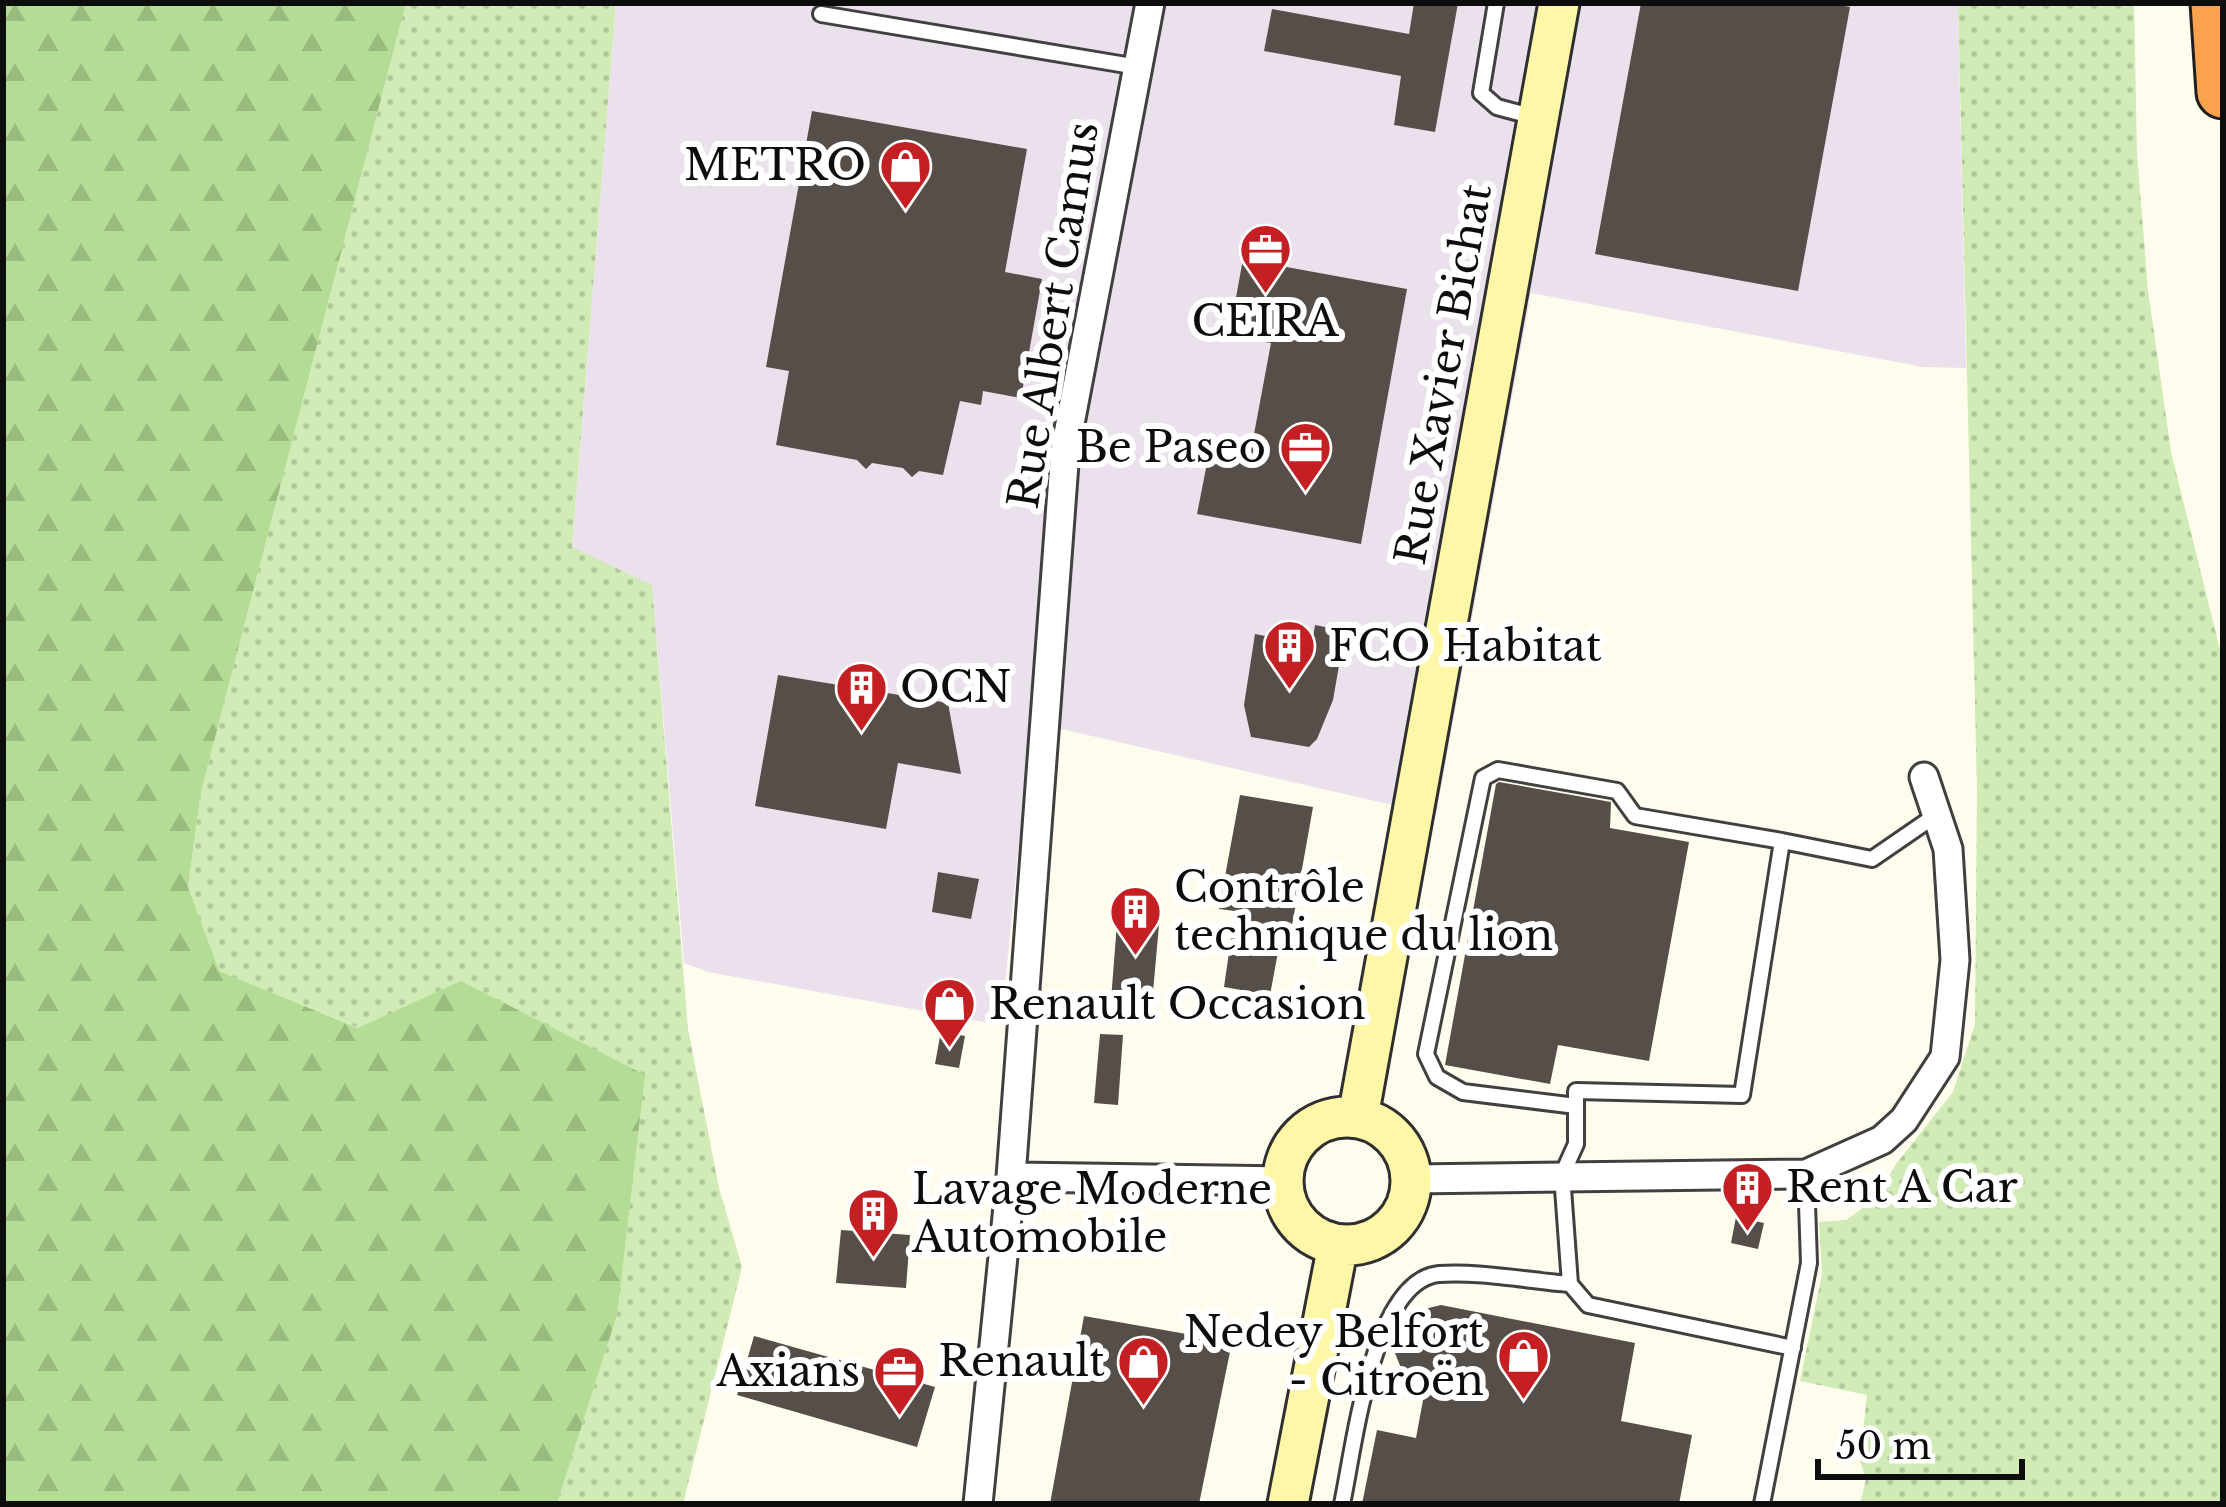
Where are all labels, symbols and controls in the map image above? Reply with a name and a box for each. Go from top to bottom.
street label: Rue Albert Camus [997,118,1109,512]
shop icon: METRO [877,137,933,211]
place label: METRO [684,139,866,191]
street label: Rue Xavier Bichat [1384,180,1502,568]
office icon: CEIRA [1237,221,1293,295]
place label: CEIRA [1191,295,1339,347]
office icon: Be Paseo [1277,419,1333,493]
place label: Be Paseo [1075,421,1266,473]
building icon: FCO Habitat [1262,618,1318,692]
place label: FCO Habitat [1329,620,1602,672]
building icon: OCN [833,659,889,733]
place label: OCN [900,661,1011,713]
place label: Contrôle technique du lion [1174,861,1553,961]
building icon: Contrôle technique du lion [1107,883,1163,957]
shop icon: Renault Occasion [922,976,978,1050]
place label: Renault Occasion [989,978,1366,1030]
building icon: Rent A Car [1719,1159,1775,1233]
place label: Rent A Car [1786,1161,2018,1213]
place label: Lavage Moderne Automobile [911,1163,1272,1263]
building icon: Lavage Moderne Automobile [845,1185,901,1259]
place label: Nedey Belfort - Citroën [1184,1306,1484,1406]
shop icon: Nedey Belfort - Citroën [1495,1328,1551,1402]
shop icon: Renault [1116,1333,1172,1407]
place label: Renault [938,1335,1105,1387]
office icon: Axians [871,1343,927,1417]
place label: Axians [715,1345,860,1397]
scale bar [1818,1405,2022,1479]
text: 50 m [1836,1424,1931,1469]

